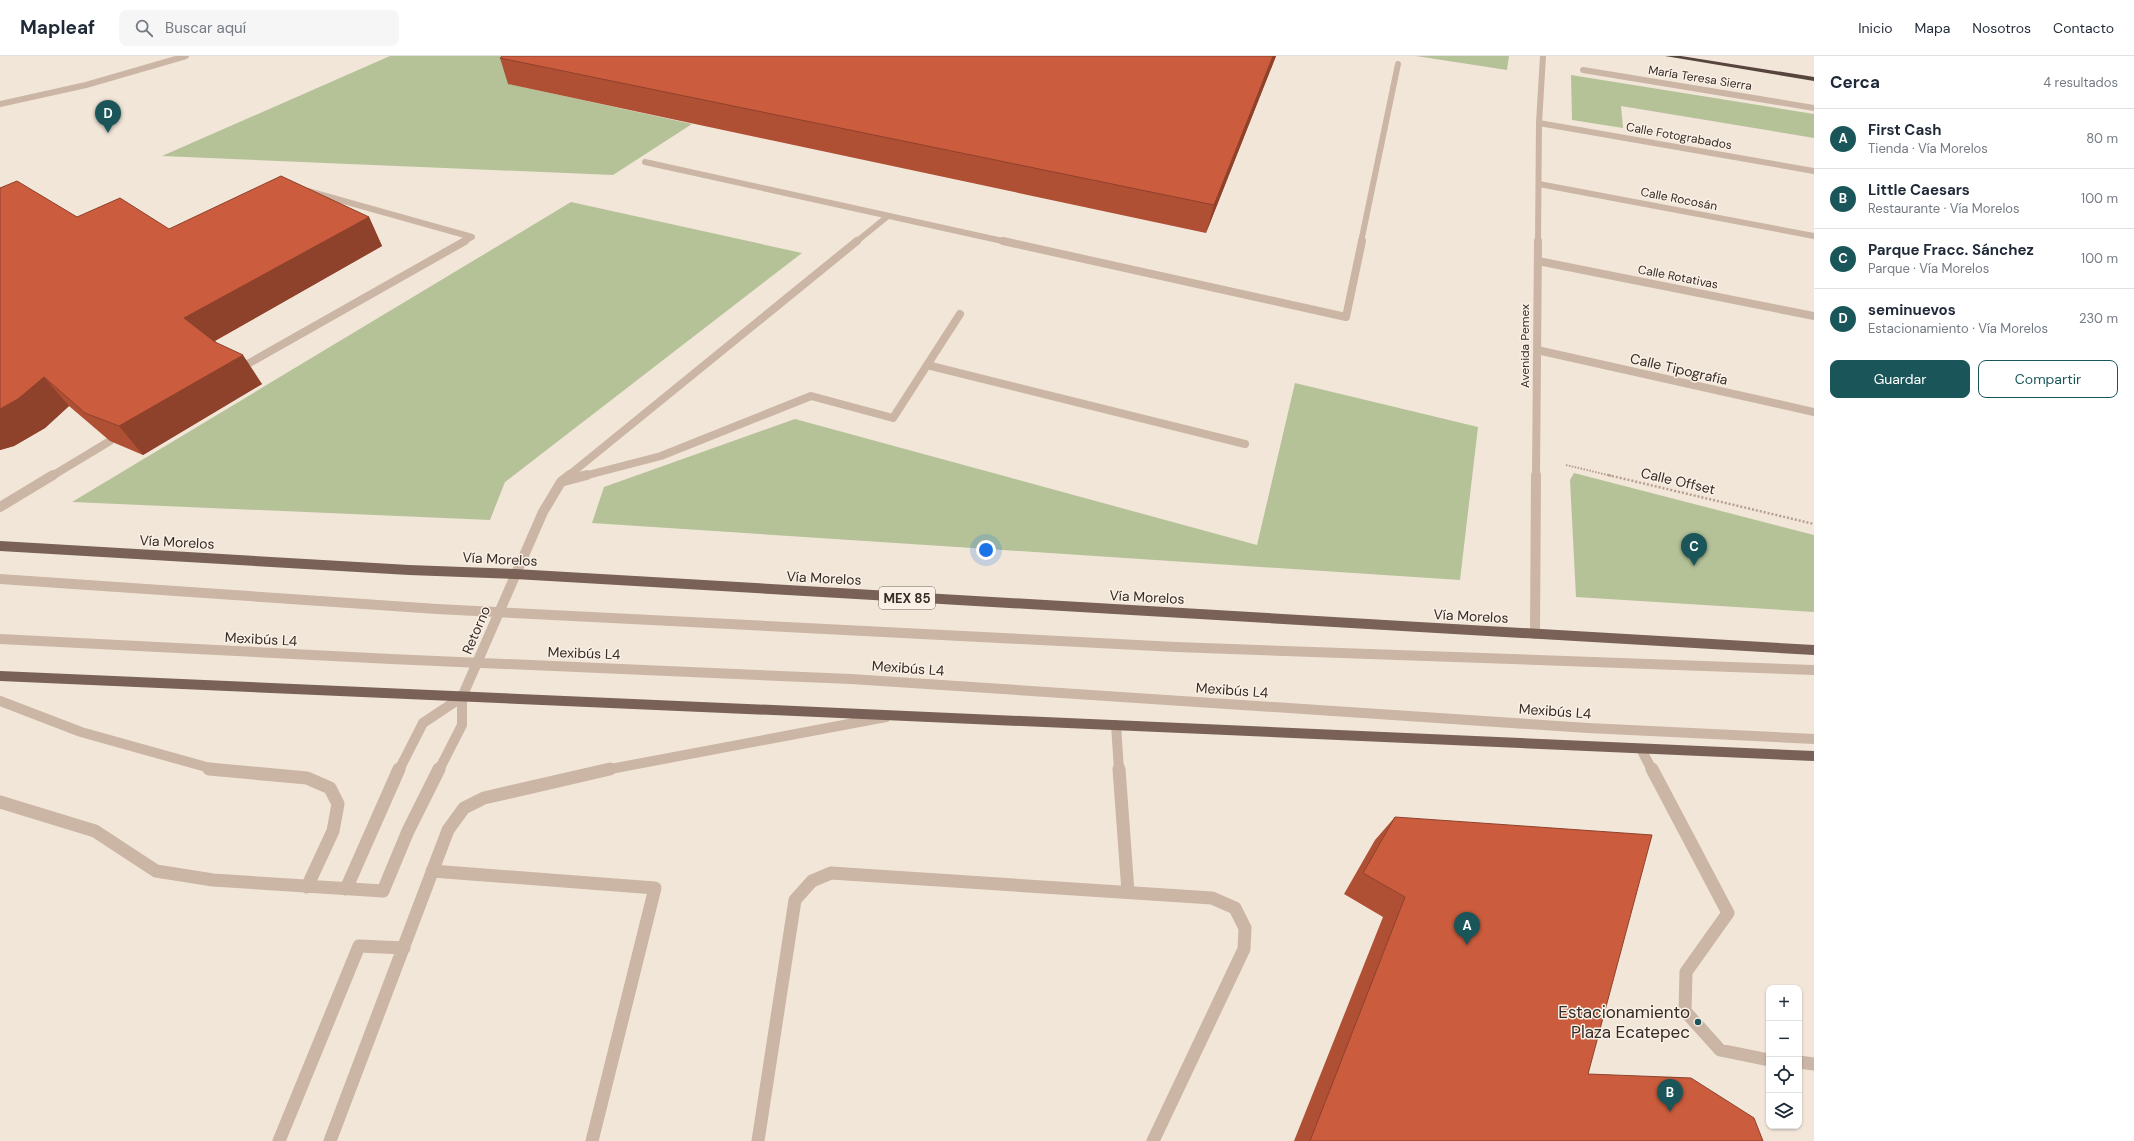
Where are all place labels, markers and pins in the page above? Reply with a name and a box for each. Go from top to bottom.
pin: D [95,100,121,133]
pin: C [1681,533,1707,566]
pin: A [1454,912,1480,945]
place label: Estacionamiento Plaza Ecatepec [1558,1001,1690,1043]
marker: Estacionamiento Plaza Ecatepec [1693,1017,1703,1027]
pin: B [1657,1079,1683,1112]

